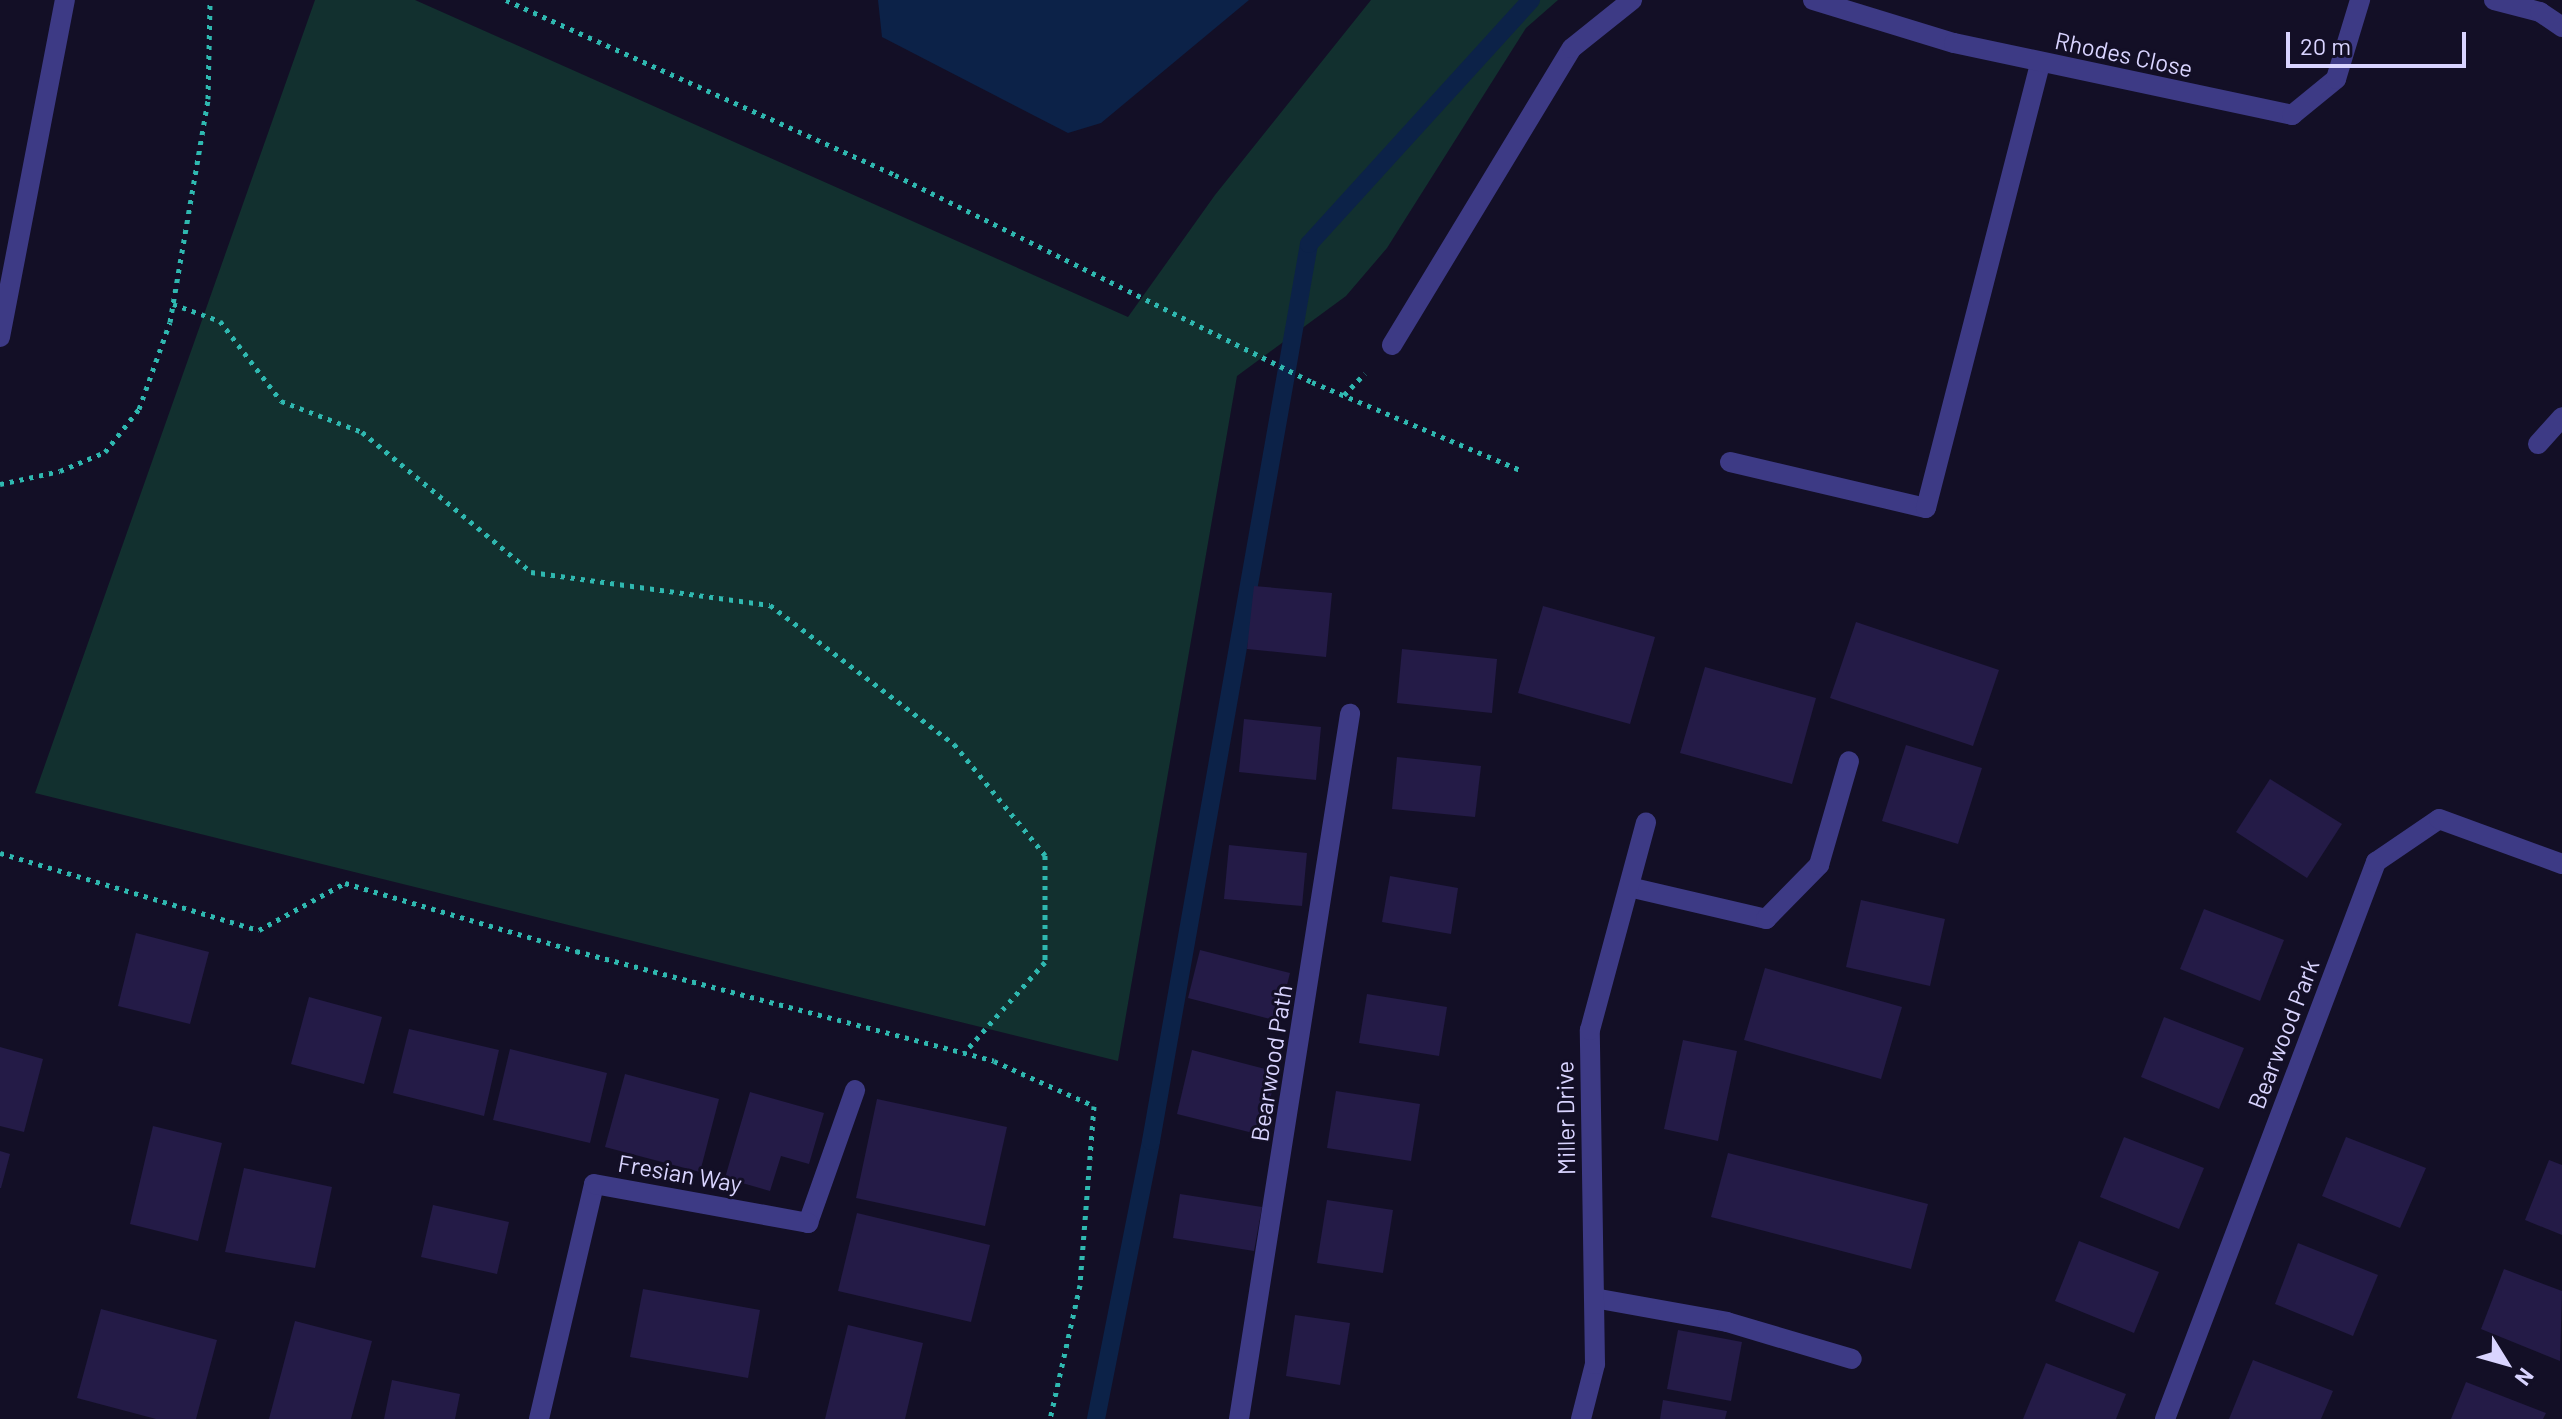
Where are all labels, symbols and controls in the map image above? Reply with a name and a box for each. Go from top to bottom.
scale bar [2290,16,2470,66]
street label: Rhodes Close [2053,25,2195,83]
text: 20 m [2300,31,2351,60]
street label: Bearwood Park [2241,955,2325,1113]
street label: Bearwood Path [1244,983,1298,1143]
street label: Miller Drive [1550,1061,1580,1175]
street label: Fresian Way [616,1148,744,1198]
north arrow [2466,1323,2546,1403]
text: N [2510,1364,2540,1391]

